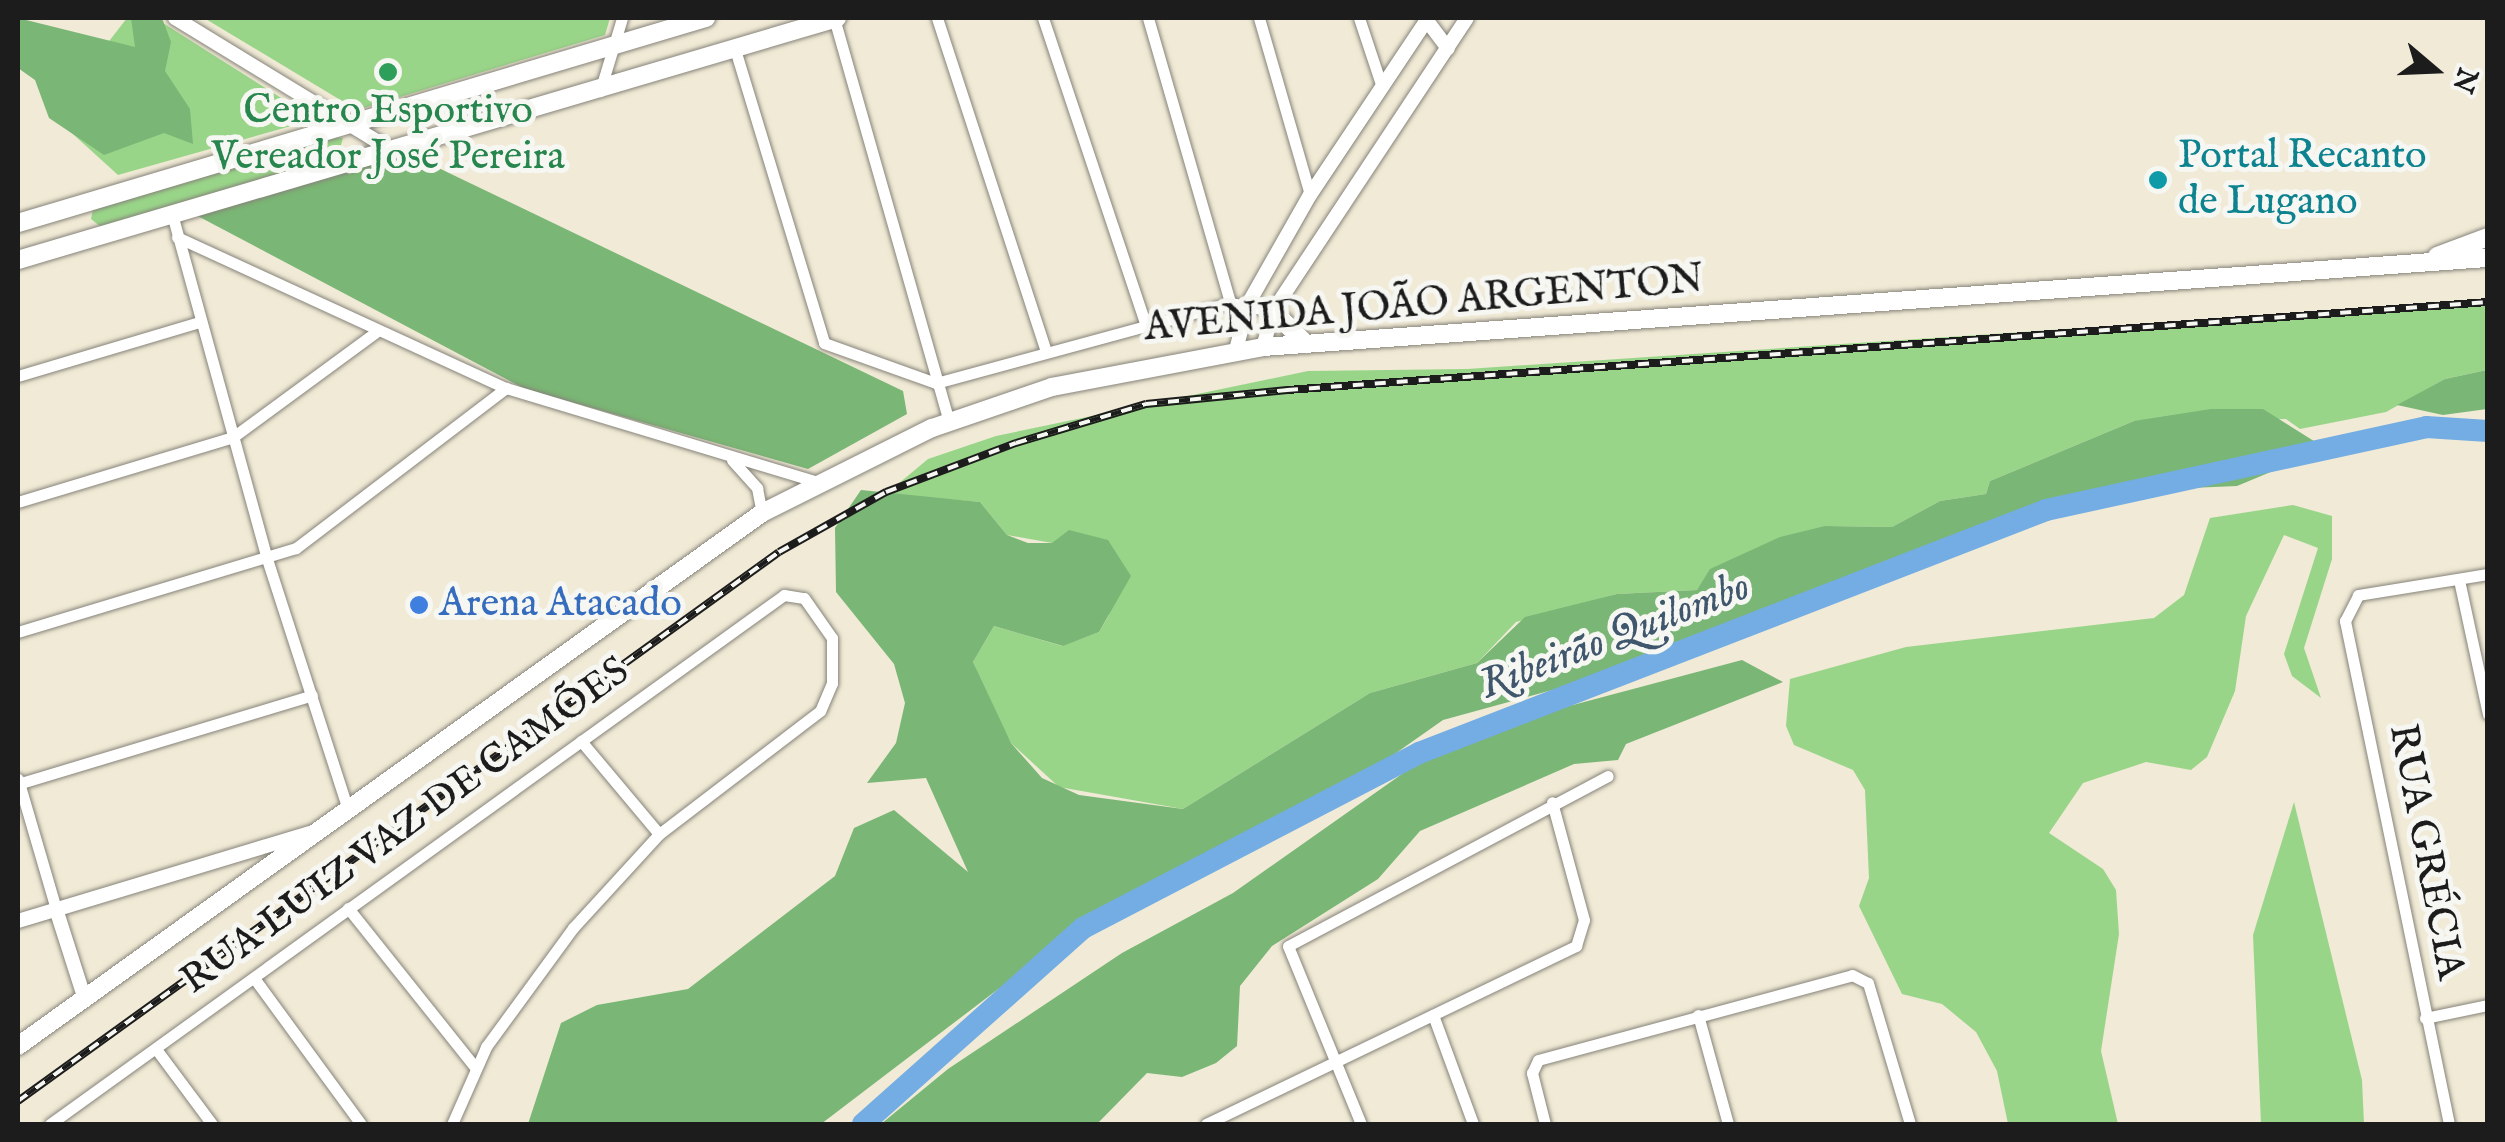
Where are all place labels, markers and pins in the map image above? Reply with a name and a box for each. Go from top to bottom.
marker: Centro Esportivo Vereador José Pereira [377,61,399,83]
place label: Centro Esportivo Vereador José Pereira [211,88,565,182]
place label: Portal Recanto de Lugano [2178,133,2427,227]
marker: Portal Recanto de Lugano [2147,169,2169,191]
place label: Arena Atacado [439,581,682,629]
marker: Arena Atacado [408,594,430,616]

